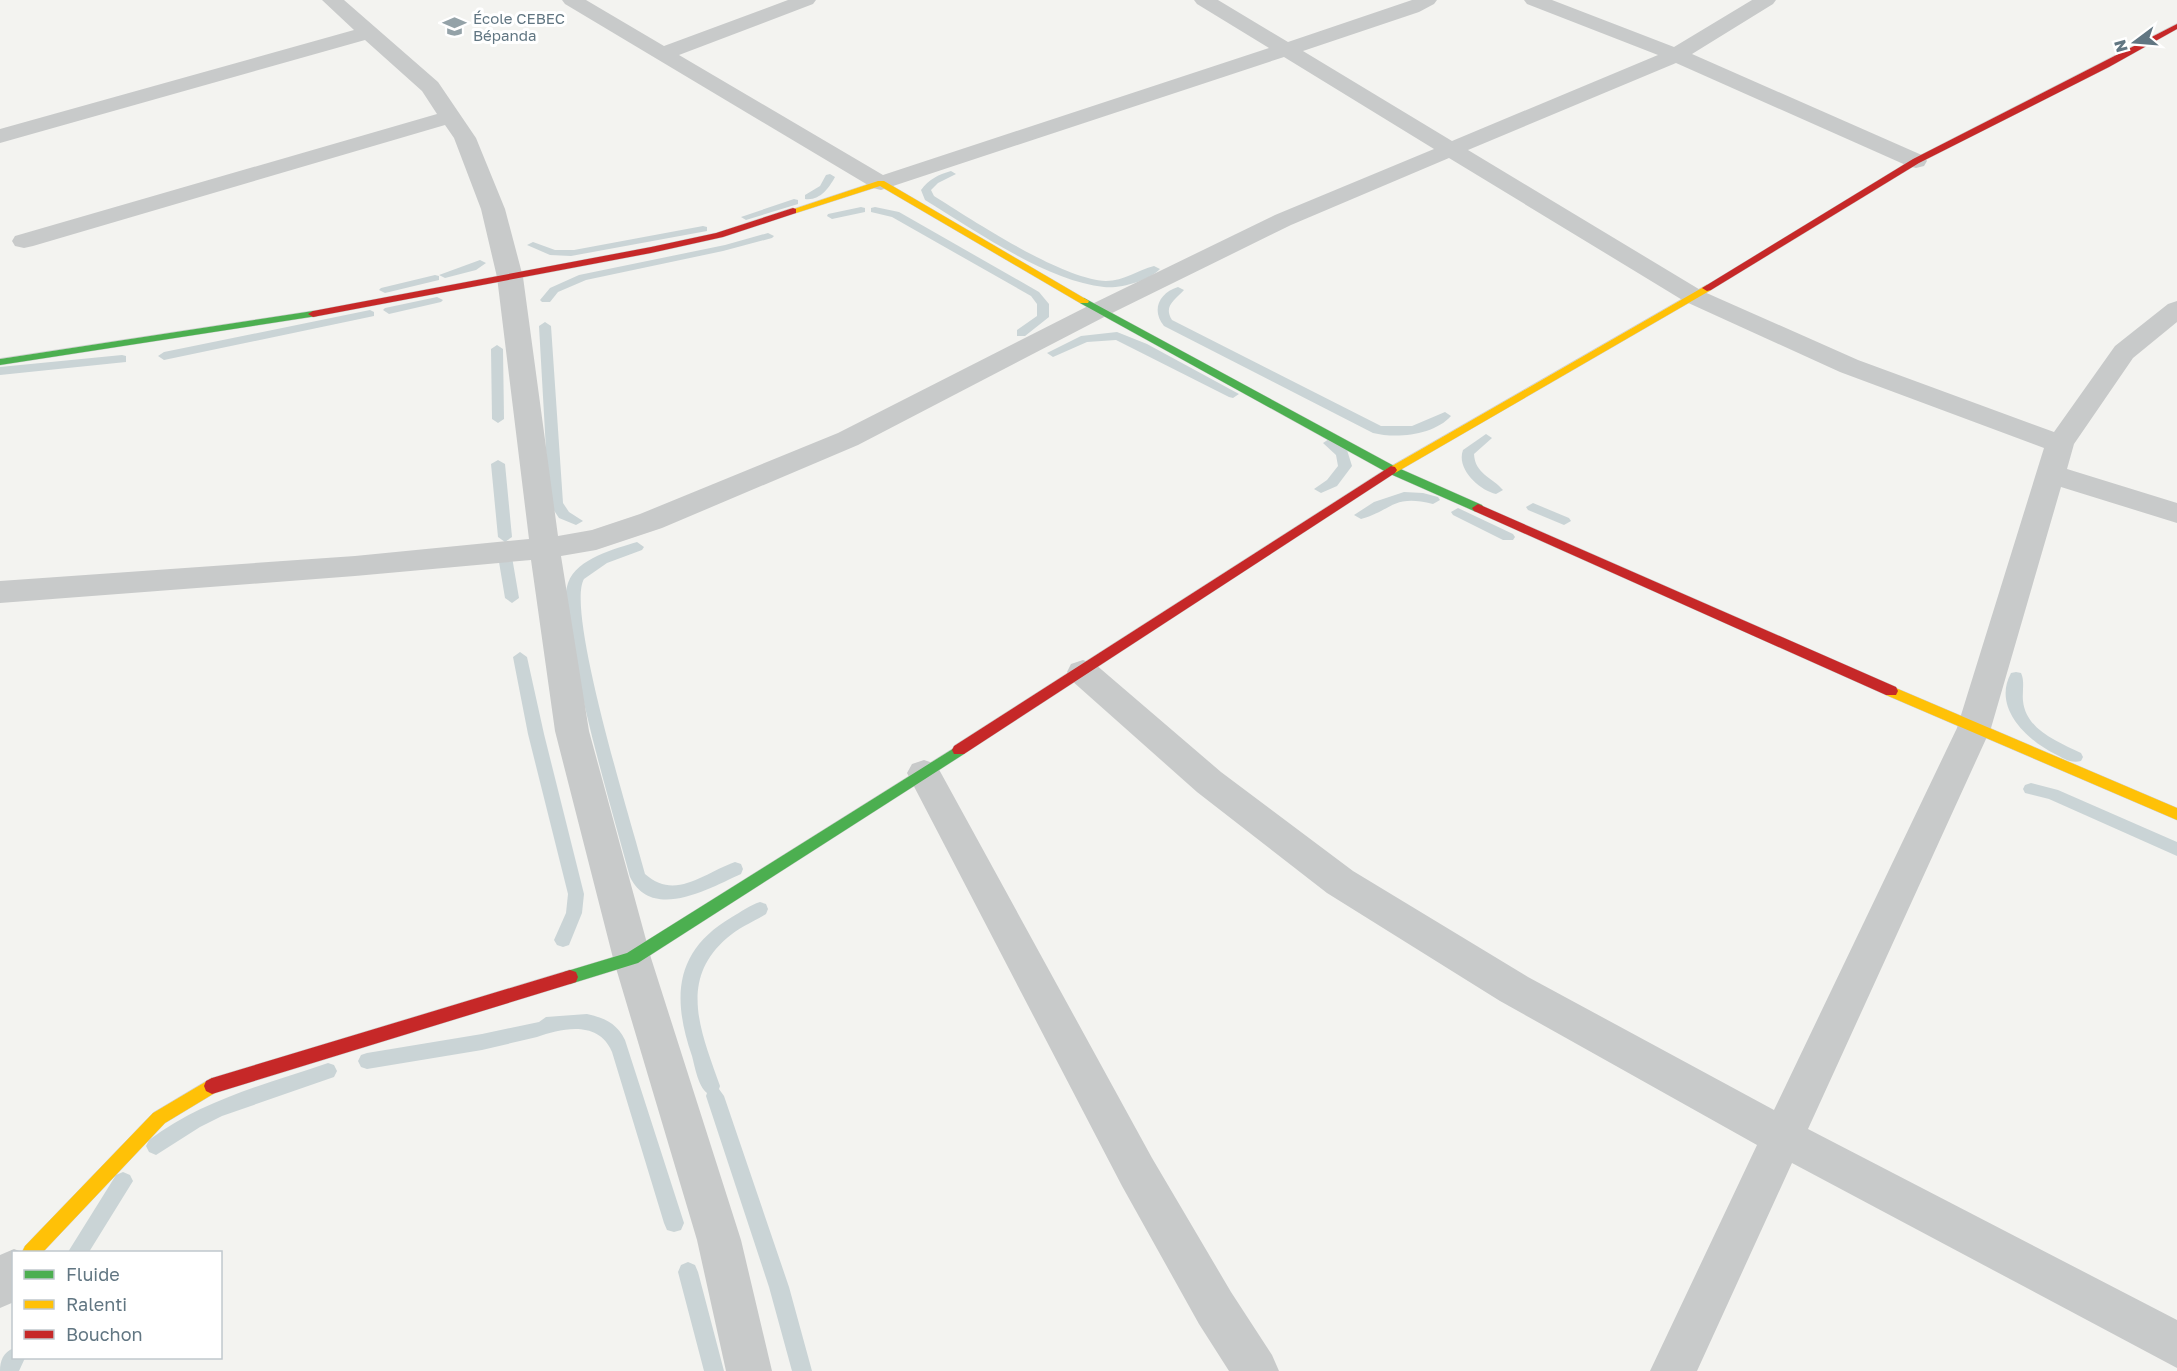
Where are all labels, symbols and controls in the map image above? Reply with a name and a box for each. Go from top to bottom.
place label: École CEBEC Bépanda [473,9,565,44]
north arrow [2105,12,2165,72]
school or university icon: École CEBEC Bépanda [442,14,468,40]
text: N [2109,38,2132,55]
legend [12,1251,222,1359]
text: Fluide [66,1263,120,1285]
text: Ralenti [66,1293,127,1315]
text: Bouchon [66,1323,143,1345]

